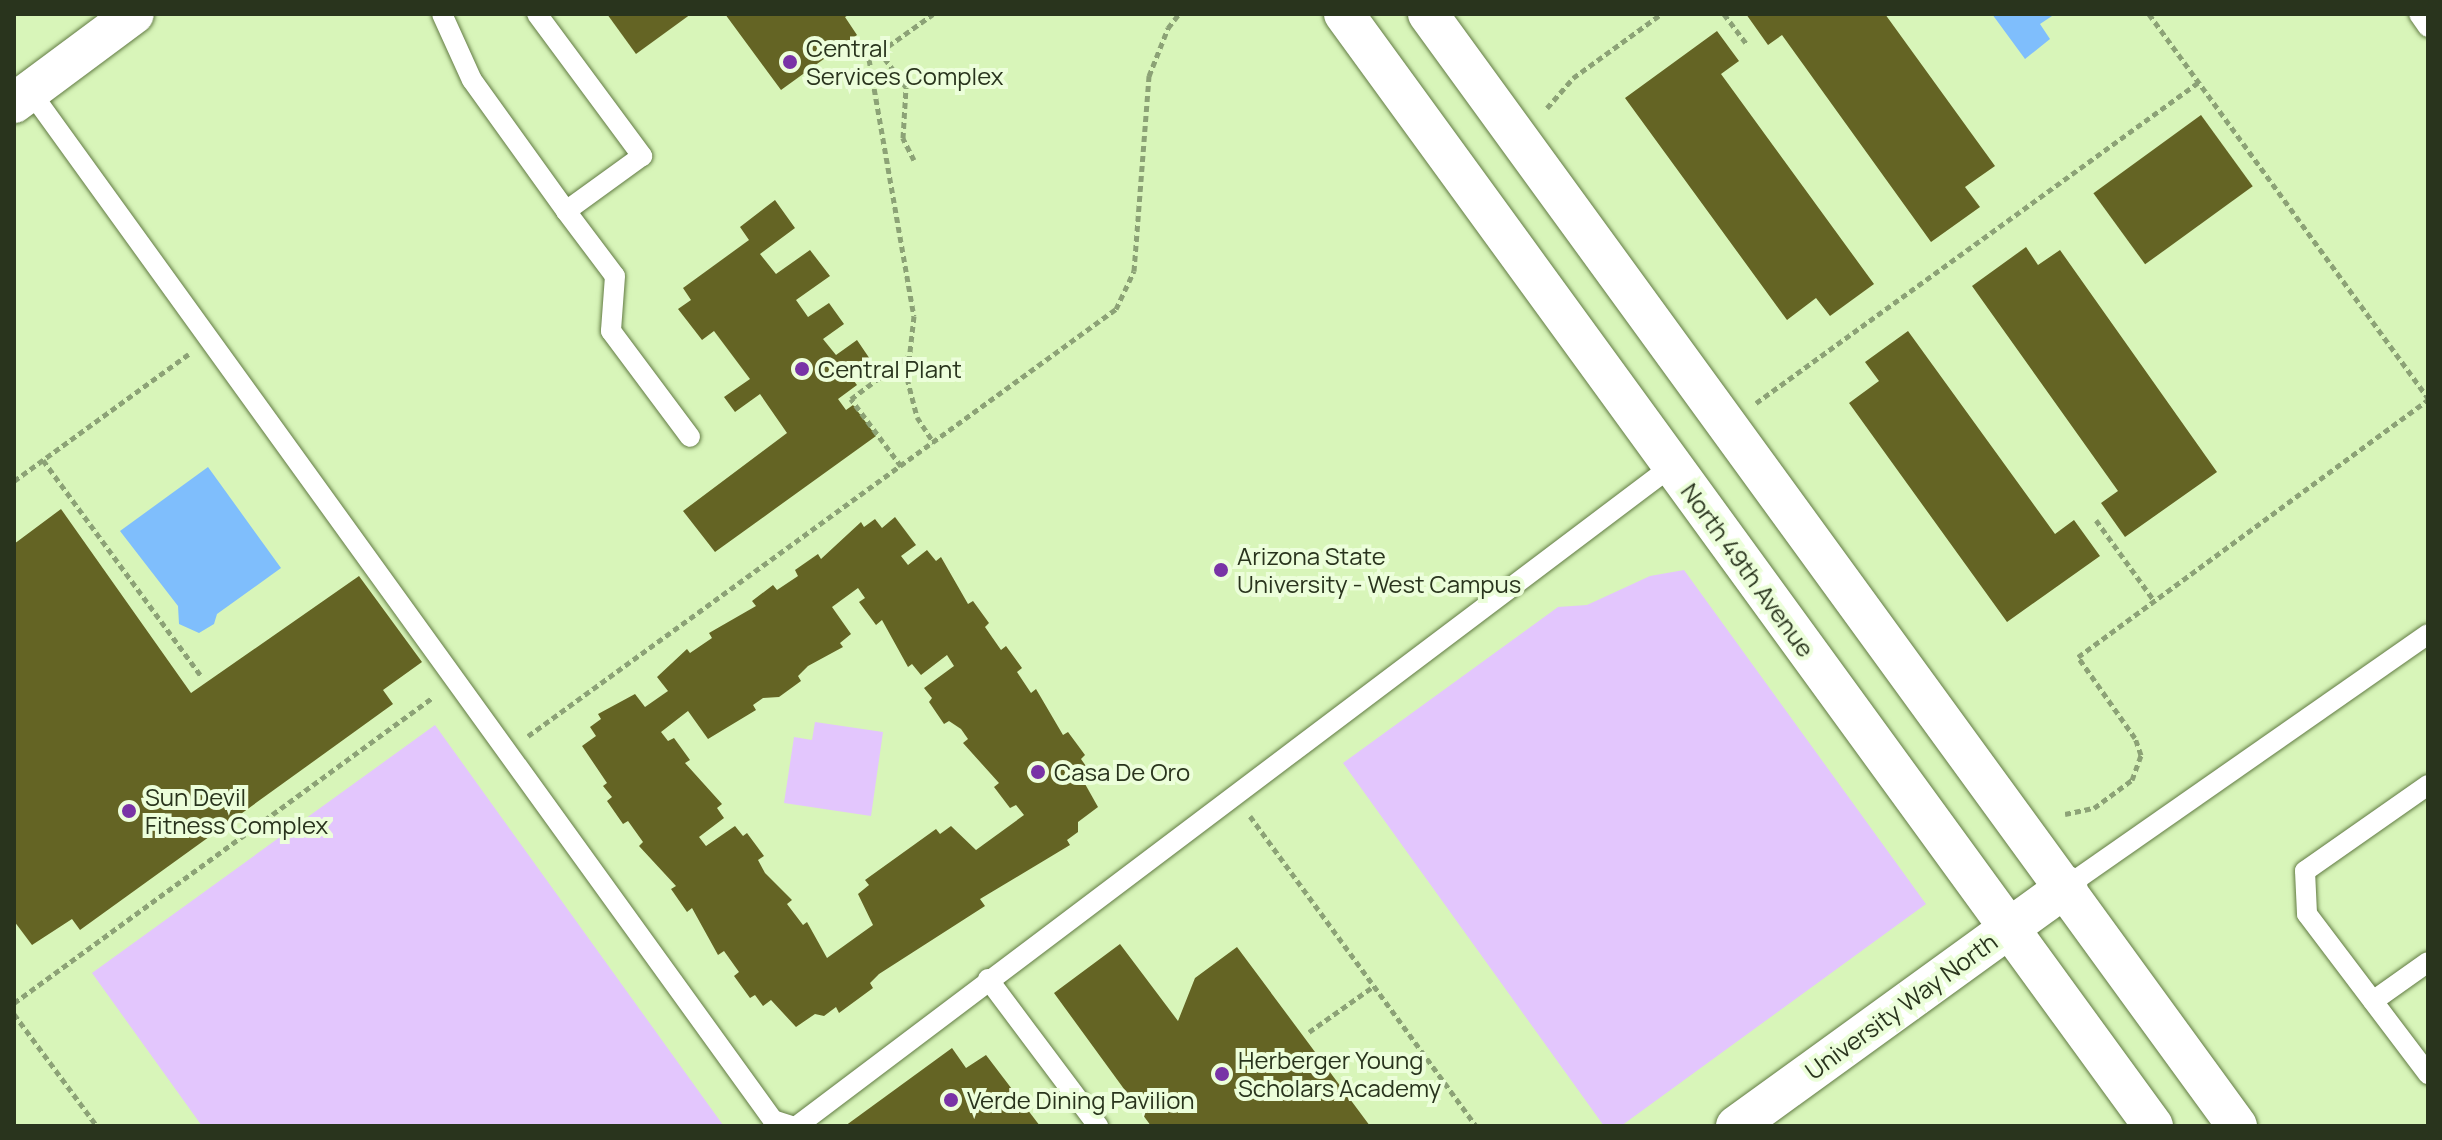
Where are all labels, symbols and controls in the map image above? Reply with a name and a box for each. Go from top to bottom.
place label: Central Services Complex [806,34,1003,90]
marker: Central Services Complex [781,53,799,71]
place label: Central Plant [818,355,962,383]
marker: Central Plant [793,360,811,378]
street label: North 49th Avenue [1675,478,1821,662]
place label: Arizona State University - West Campus [1237,542,1521,598]
marker: Arizona State University - West Campus [1212,561,1230,579]
place label: Casa De Oro [1054,758,1190,786]
marker: Casa De Oro [1029,763,1047,781]
place label: Sun Devil Fitness Complex [145,783,328,839]
marker: Sun Devil Fitness Complex [120,802,138,820]
street label: University Way North [1799,927,2003,1085]
place label: Herberger Young Scholars Academy [1238,1046,1441,1102]
marker: Herberger Young Scholars Academy [1213,1065,1231,1083]
place label: Verde Dining Pavilion [967,1086,1195,1114]
marker: Verde Dining Pavilion [942,1091,960,1109]

